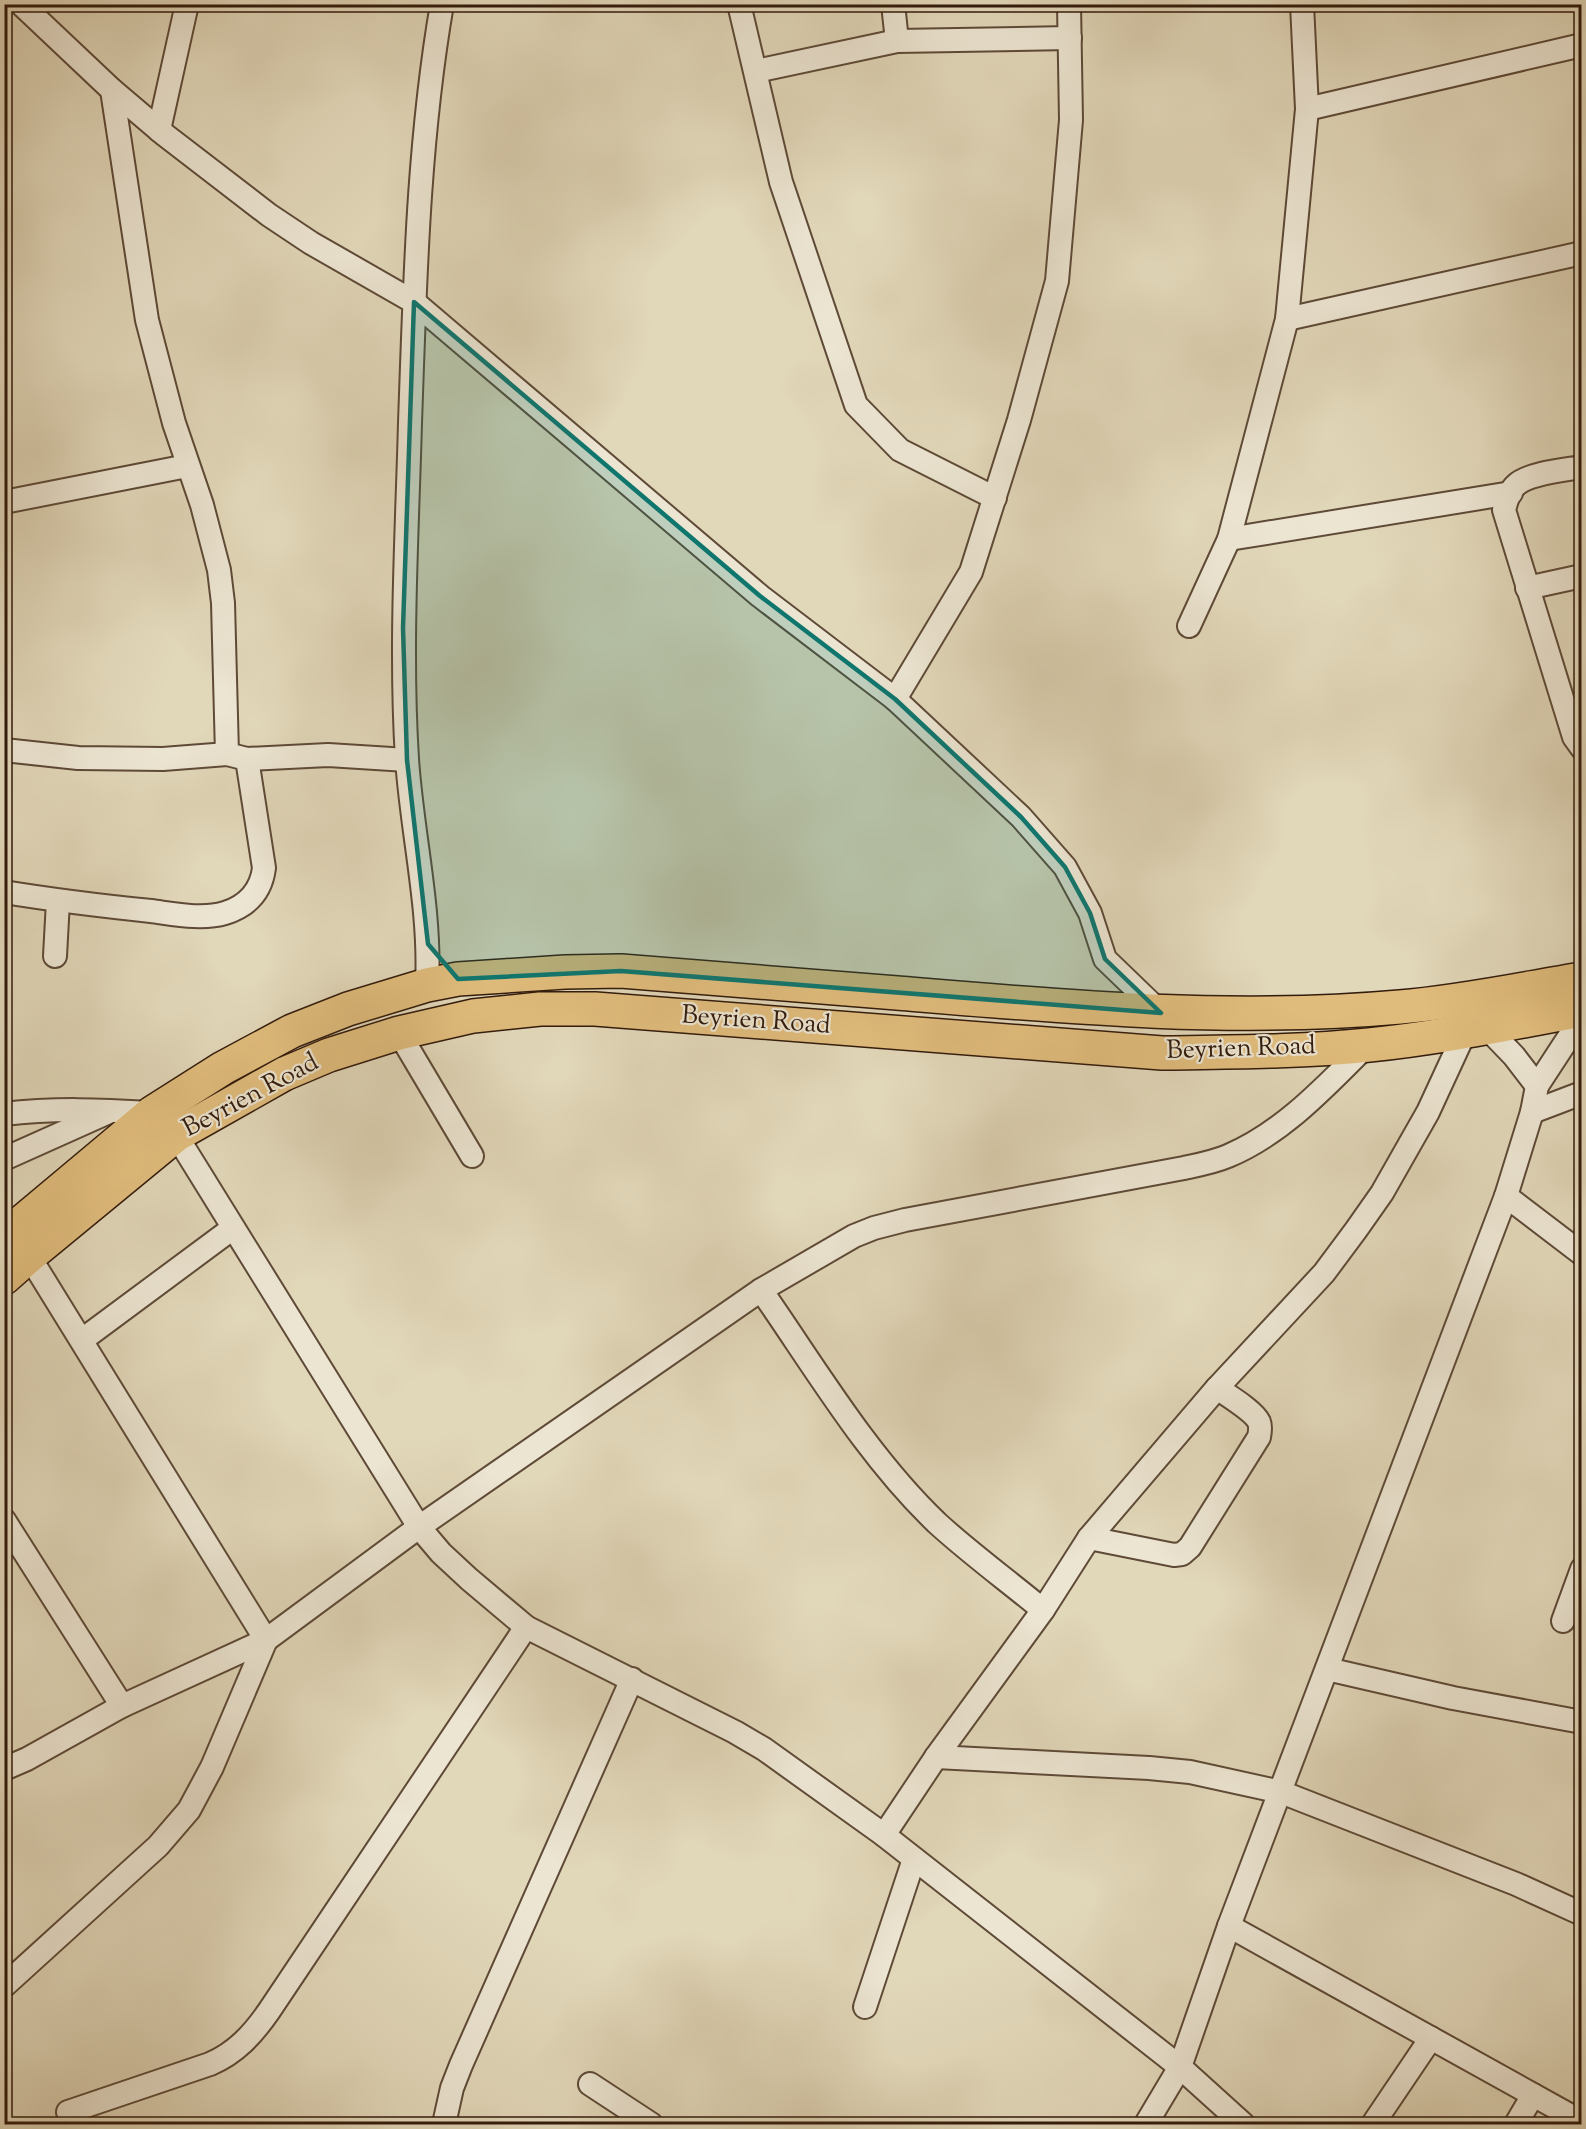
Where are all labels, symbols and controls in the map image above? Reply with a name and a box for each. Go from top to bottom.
street label: Beyrien Road [680,997,832,1045]
street label: Beyrien Road [1166,1028,1317,1070]
street label: Beyrien Road [176,1044,326,1147]

